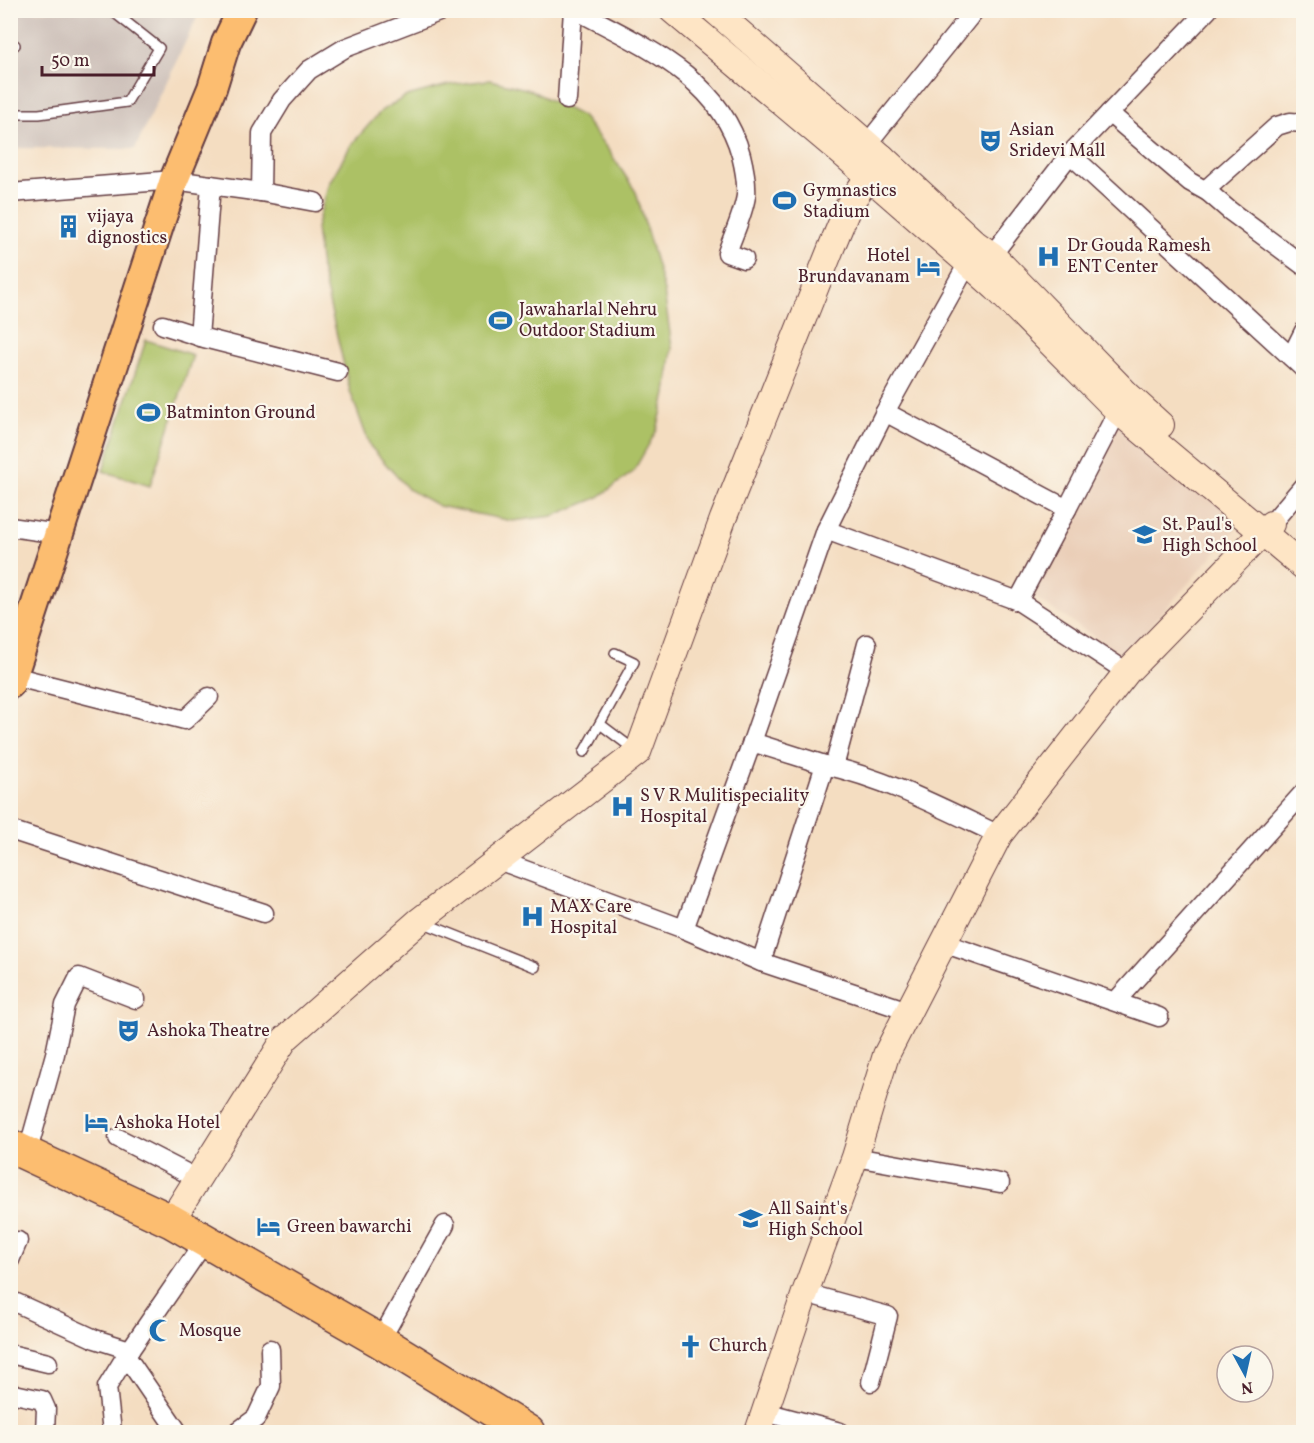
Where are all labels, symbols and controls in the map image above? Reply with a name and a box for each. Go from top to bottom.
scale bar [42,39,154,77]
text: 50 m [51,49,90,74]
place label: Asian Sridevi Mall [1009,118,1105,164]
theatre icon: Asian Sridevi Mall [978,127,1004,153]
place label: Gymnastics Stadium [803,179,897,225]
sports icon: Gymnastics Stadium [772,188,798,214]
place label: vijaya dignostics [87,205,167,251]
building icon: vijaya dignostics [56,214,82,240]
place label: Dr Gouda Ramesh ENT Center [1067,234,1211,280]
hospital icon: Dr Gouda Ramesh ENT Center [1036,243,1062,269]
place label: Hotel Brundavanam [798,244,910,290]
hotel icon: Hotel Brundavanam [915,253,941,279]
place label: Jawaharlal Nehru Outdoor Stadium [519,298,657,344]
sports icon: Jawaharlal Nehru Outdoor Stadium [488,307,514,333]
sports icon: Batminton Ground [135,400,161,426]
place label: Batminton Ground [166,401,316,426]
place label: St. Paul's High School [1162,513,1257,559]
school or university icon: St. Paul's High School [1131,522,1157,548]
place label: S V R Mulitispeciality Hospital [640,784,809,830]
hospital icon: S V R Mulitispeciality Hospital [609,793,635,819]
place label: MAX Care Hospital [550,895,632,941]
hospital icon: MAX Care Hospital [519,904,545,930]
theatre icon: Ashoka Theatre [116,1018,142,1044]
place label: Ashoka Theatre [147,1019,270,1044]
hotel icon: Ashoka Hotel [83,1110,109,1136]
place label: Ashoka Hotel [114,1111,220,1136]
place label: All Saint's High School [768,1197,863,1243]
school or university icon: All Saint's High School [737,1206,763,1232]
hotel icon: Green bawarchi [256,1214,282,1240]
place label: Green bawarchi [287,1215,412,1240]
mosque icon: Mosque [148,1318,174,1344]
place label: Mosque [179,1319,241,1344]
church icon: Church [678,1333,704,1359]
place label: Church [709,1334,768,1359]
north arrow [1215,1344,1275,1404]
text: N [1239,1375,1254,1399]

